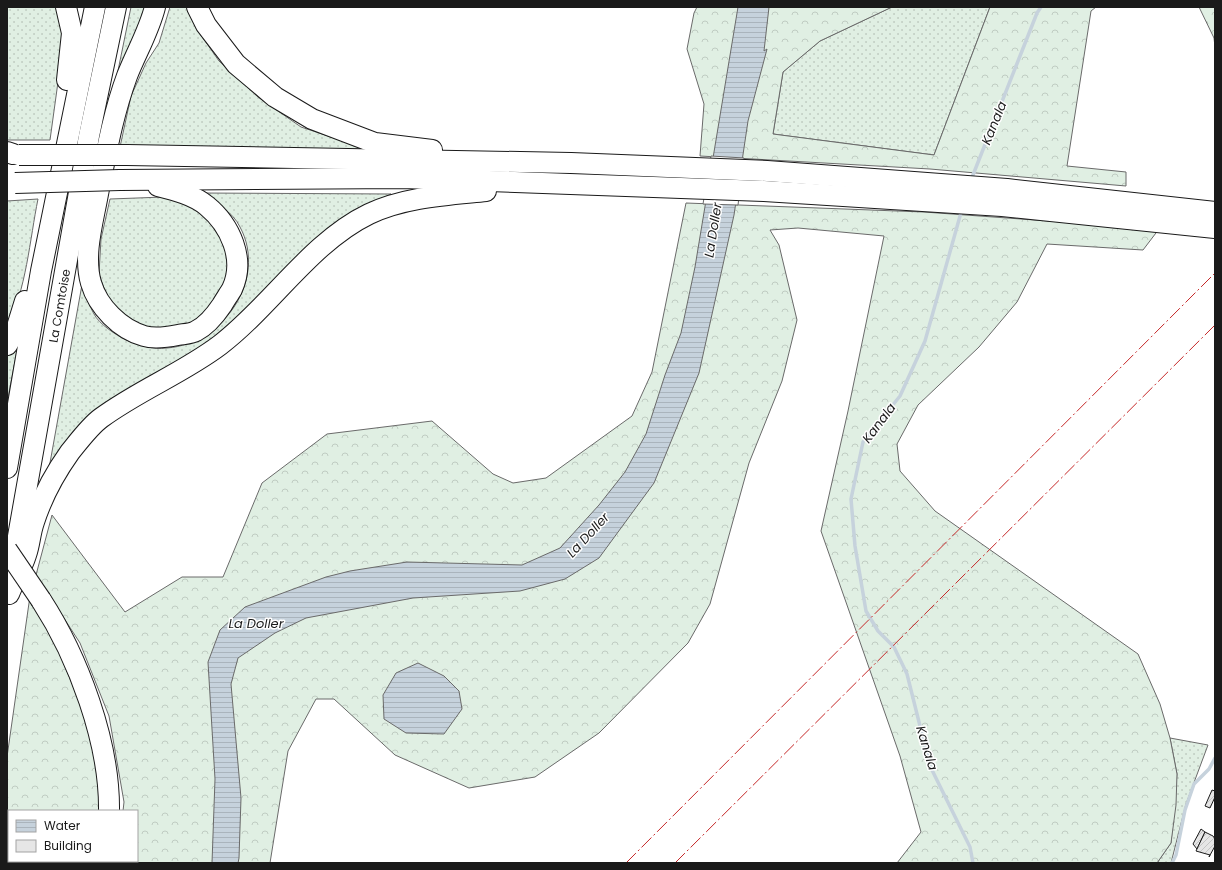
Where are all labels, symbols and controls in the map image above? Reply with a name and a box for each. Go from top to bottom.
water label: Kanala [977,98,1011,148]
water label: La Doller [699,200,727,259]
street label: La Comtoise [44,267,74,344]
water label: Kanala [858,399,900,447]
water label: La Doller [562,508,615,562]
water label: La Doller [228,614,285,633]
water label: Kanala [911,723,943,773]
legend [8,810,138,862]
text: Water [44,817,81,834]
text: Building [44,837,92,854]

